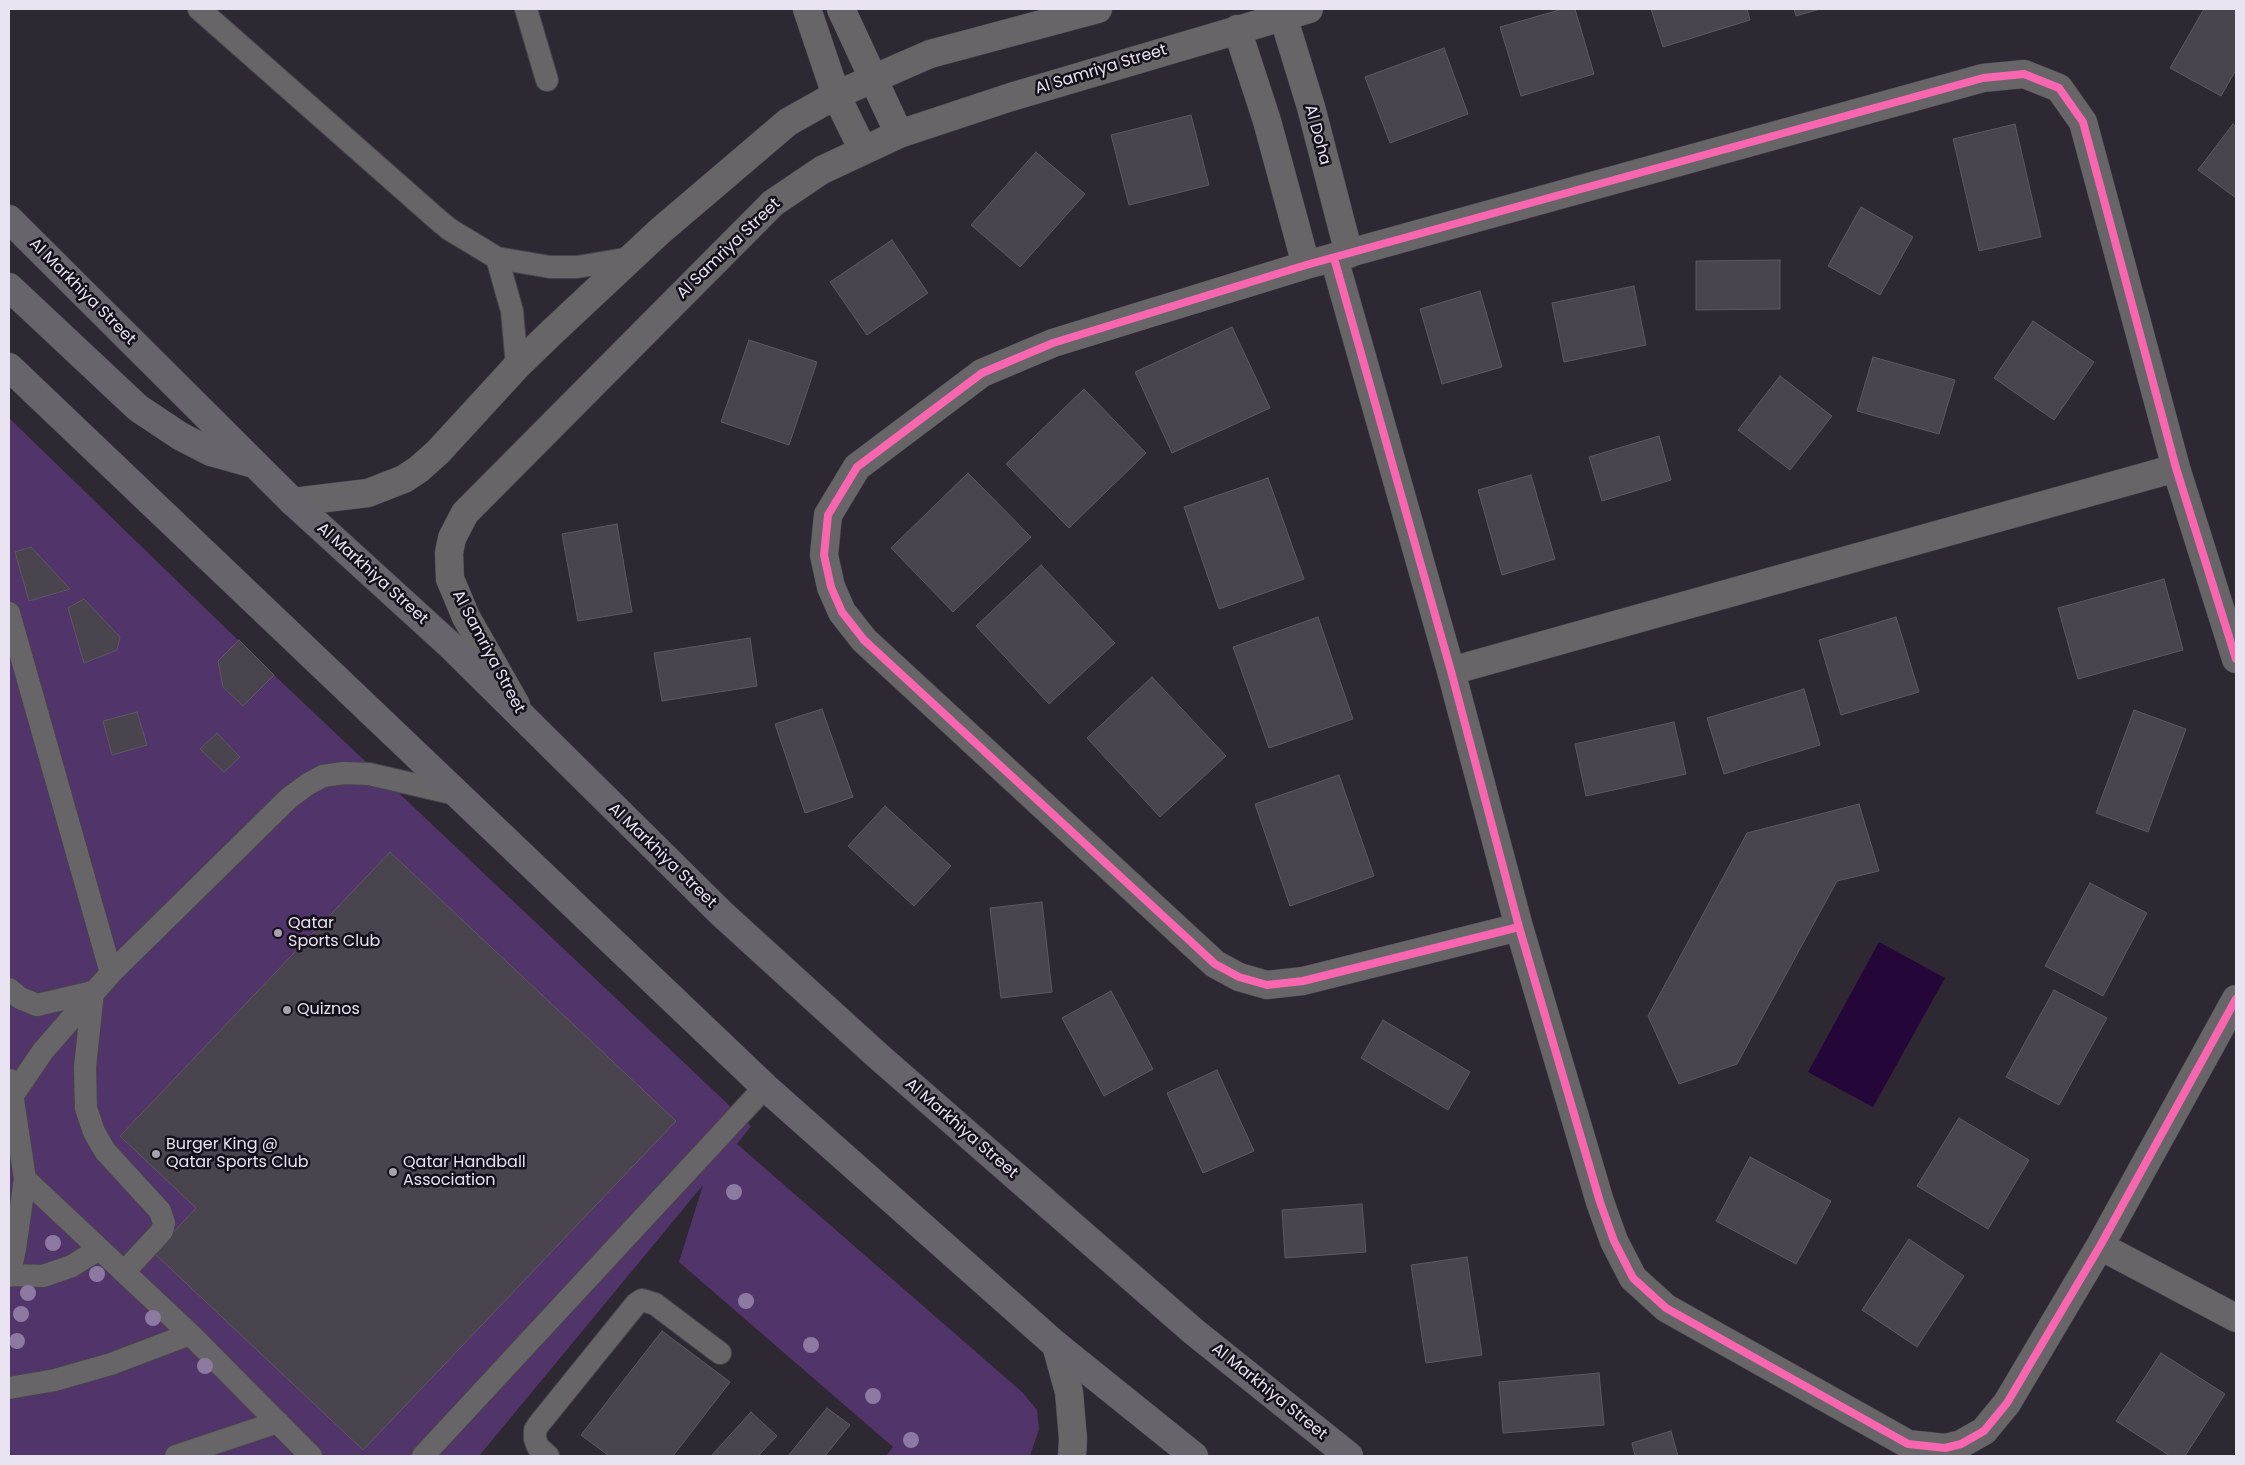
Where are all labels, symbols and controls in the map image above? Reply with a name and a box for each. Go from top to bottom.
street label: Al Samriya Street [1033,41,1169,99]
street label: Al Doha [1300,103,1334,167]
street label: Al Samriya Street [673,195,785,303]
street label: Al Markhiya Street [25,235,139,349]
street label: Al Markhiya Street [312,519,432,629]
street label: Al Samriya Street [447,587,529,717]
street label: Al Markhiya Street [604,799,720,913]
place label: Qatar Sports Club [288,914,380,952]
marker: Qatar Sports Club [272,927,284,939]
place label: Quiznos [297,1000,360,1020]
marker: Quiznos [281,1004,293,1016]
street label: Al Markhiya Street [901,1075,1021,1183]
place label: Burger King @ Qatar Sports Club [166,1135,309,1173]
marker: Burger King @ Qatar Sports Club [150,1148,162,1160]
place label: Qatar Handball Association [403,1153,526,1191]
marker: Qatar Handball Association [387,1166,399,1178]
street label: Al Markhiya Street [1207,1340,1331,1444]

